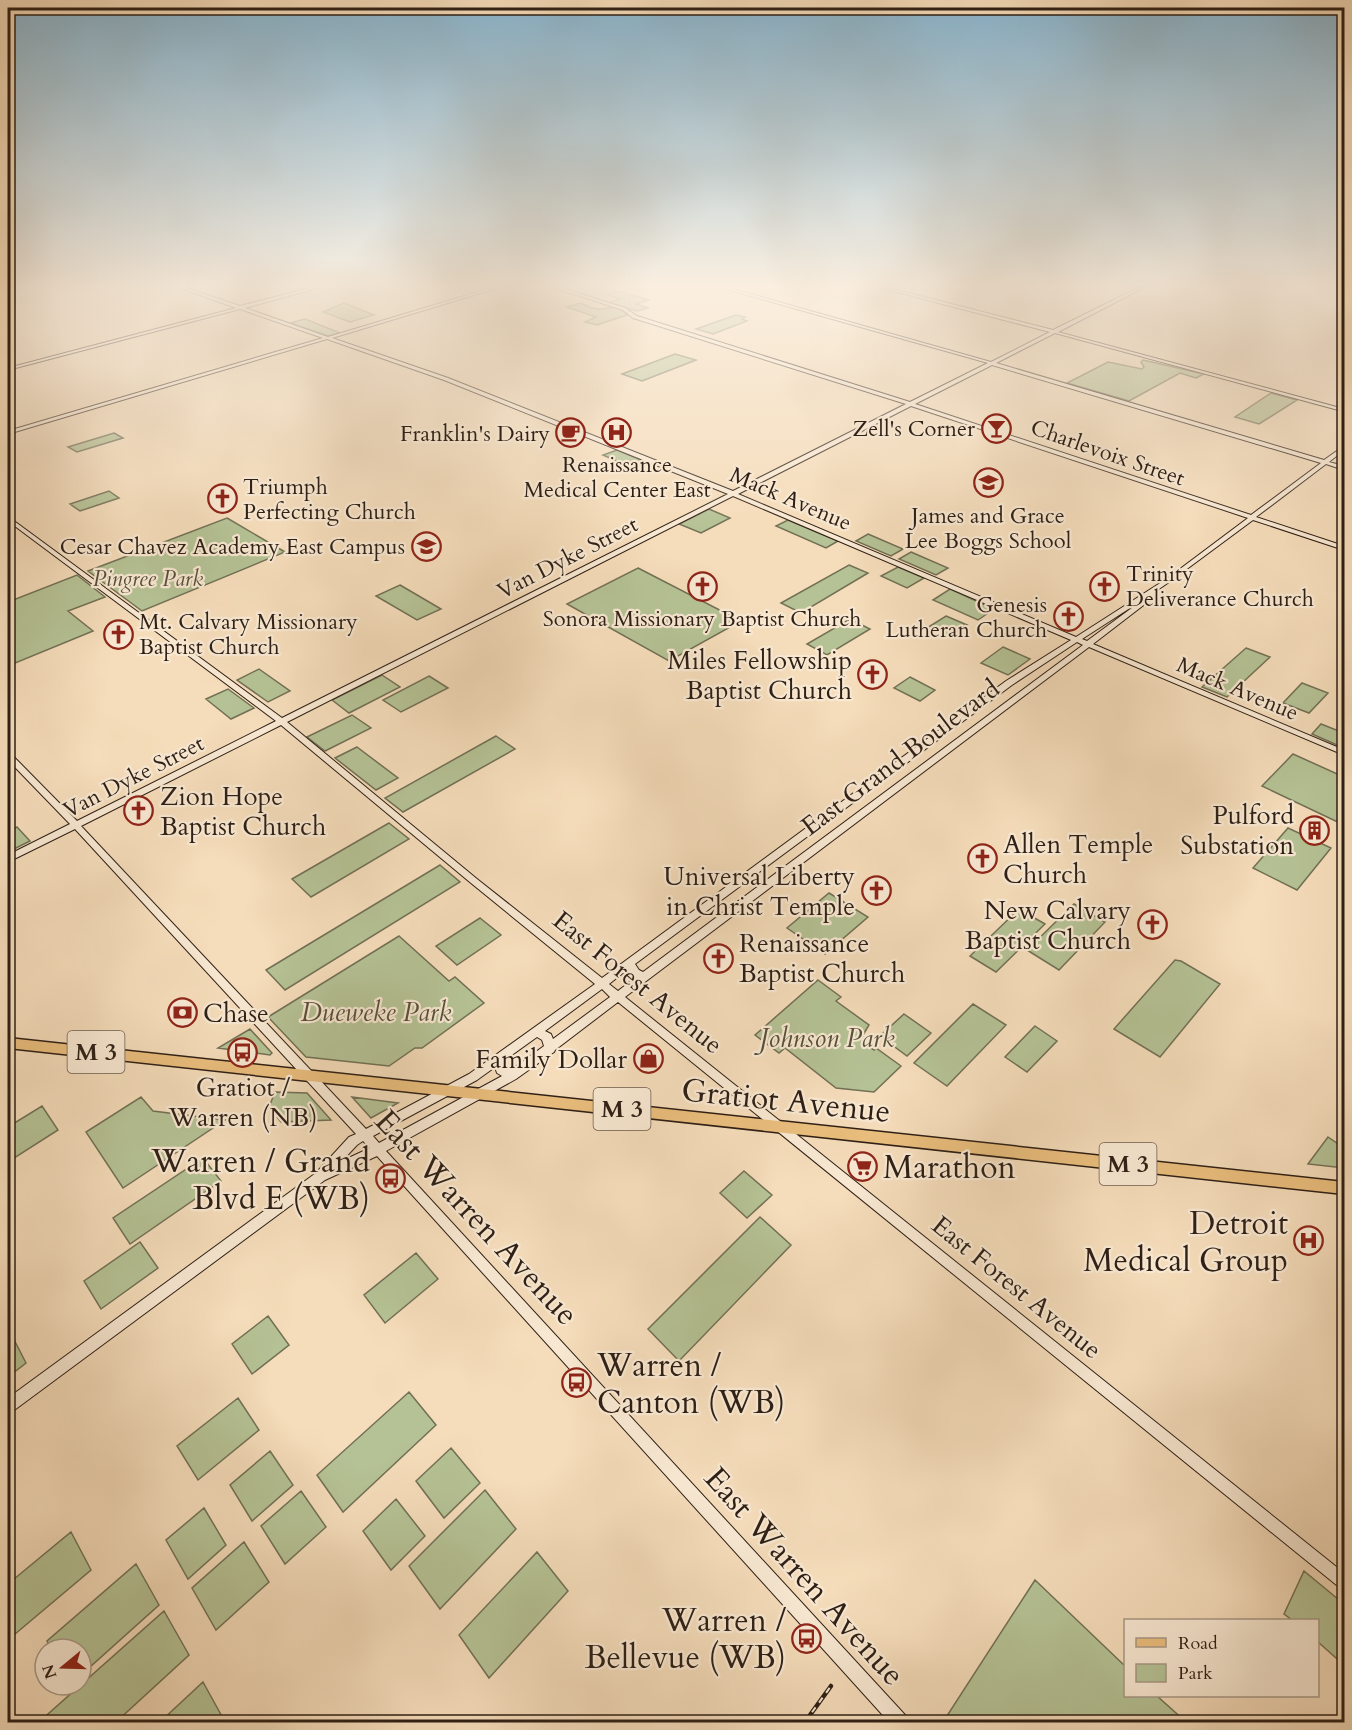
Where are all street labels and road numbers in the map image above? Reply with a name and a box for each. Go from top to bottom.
street label: Charlevoix Street [1027,413,1189,493]
street label: Mack Avenue [725,460,856,538]
street label: Van Dyke Street [492,510,643,606]
street label: Mack Avenue [1172,650,1303,728]
street label: East Grand Boulevard [794,671,1007,844]
street label: Van Dyke Street [58,729,209,825]
street label: East Forest Avenue [545,903,730,1062]
road number: M 3 [68,1031,124,1073]
street label: Gratiot Avenue [679,1068,892,1134]
road number: M 3 [594,1088,650,1130]
street label: East Warren Avenue [365,1100,588,1335]
road number: M 3 [1100,1143,1156,1185]
street label: East Forest Avenue [924,1208,1109,1367]
street label: East Warren Avenue [694,1458,914,1696]

